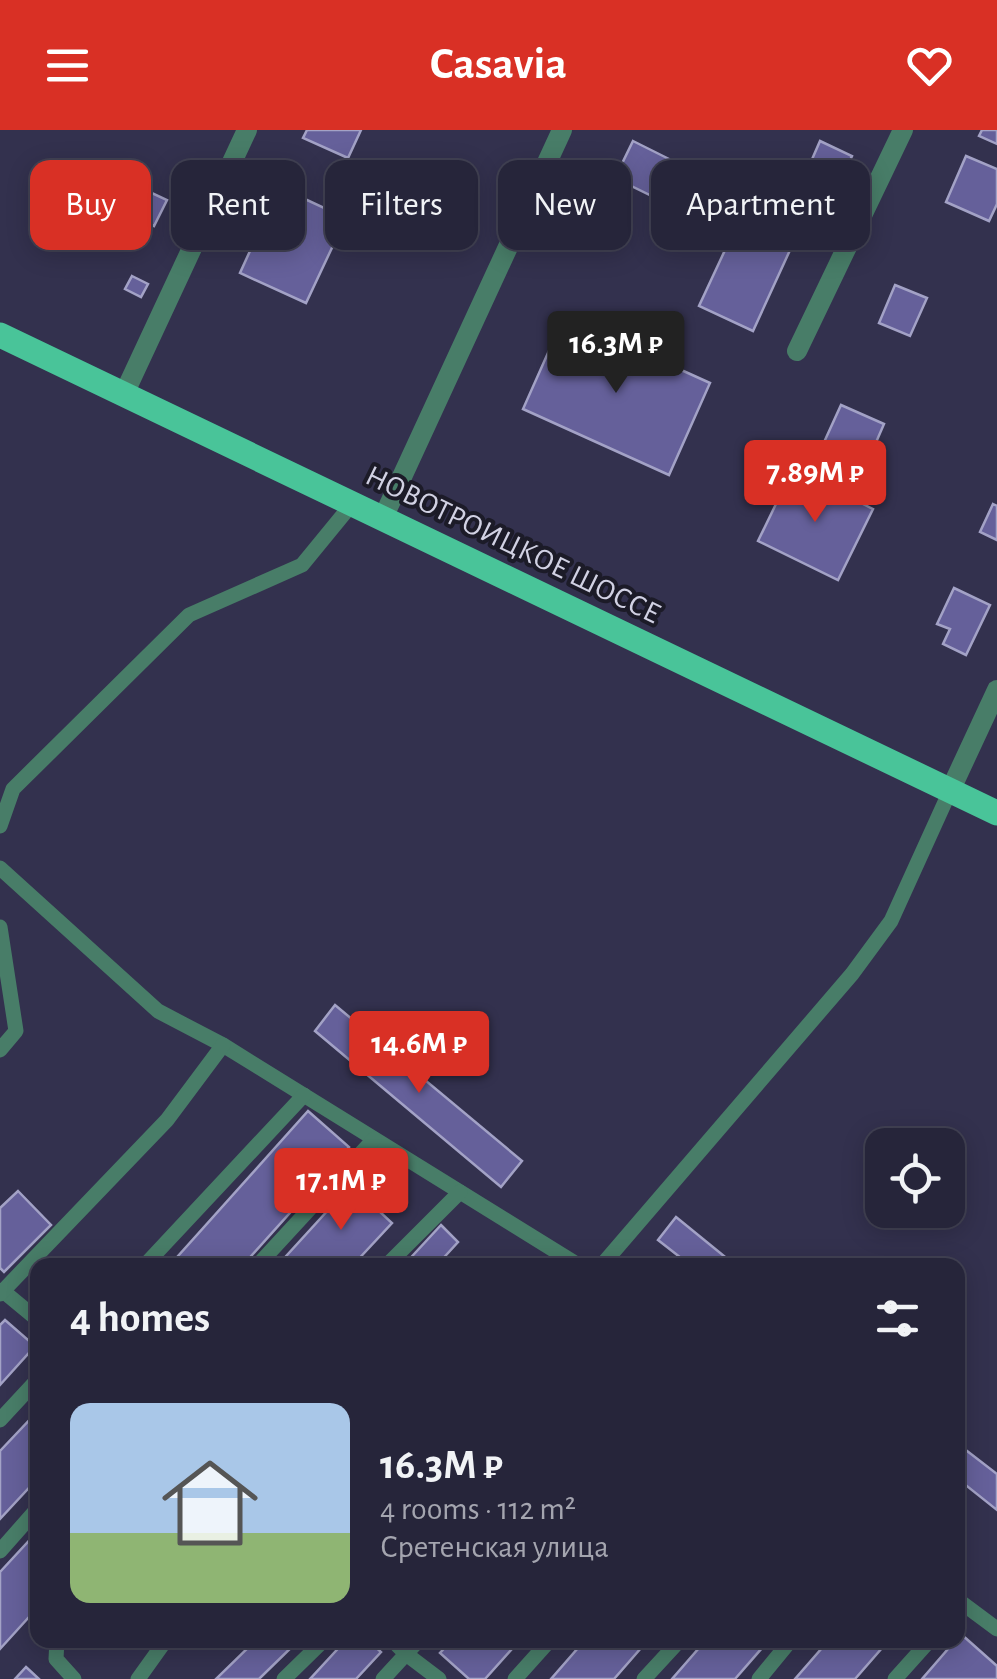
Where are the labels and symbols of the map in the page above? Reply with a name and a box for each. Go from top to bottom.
pin: 16.3M ₽ [524,311,708,396]
pin: 7.89M ₽ [723,440,907,525]
street label: НОВОТРОИЦКОЕ ШОССЕ [361,460,665,630]
pin: 14.6M ₽ [327,1011,511,1096]
pin: 17.1M ₽ [249,1148,433,1233]

